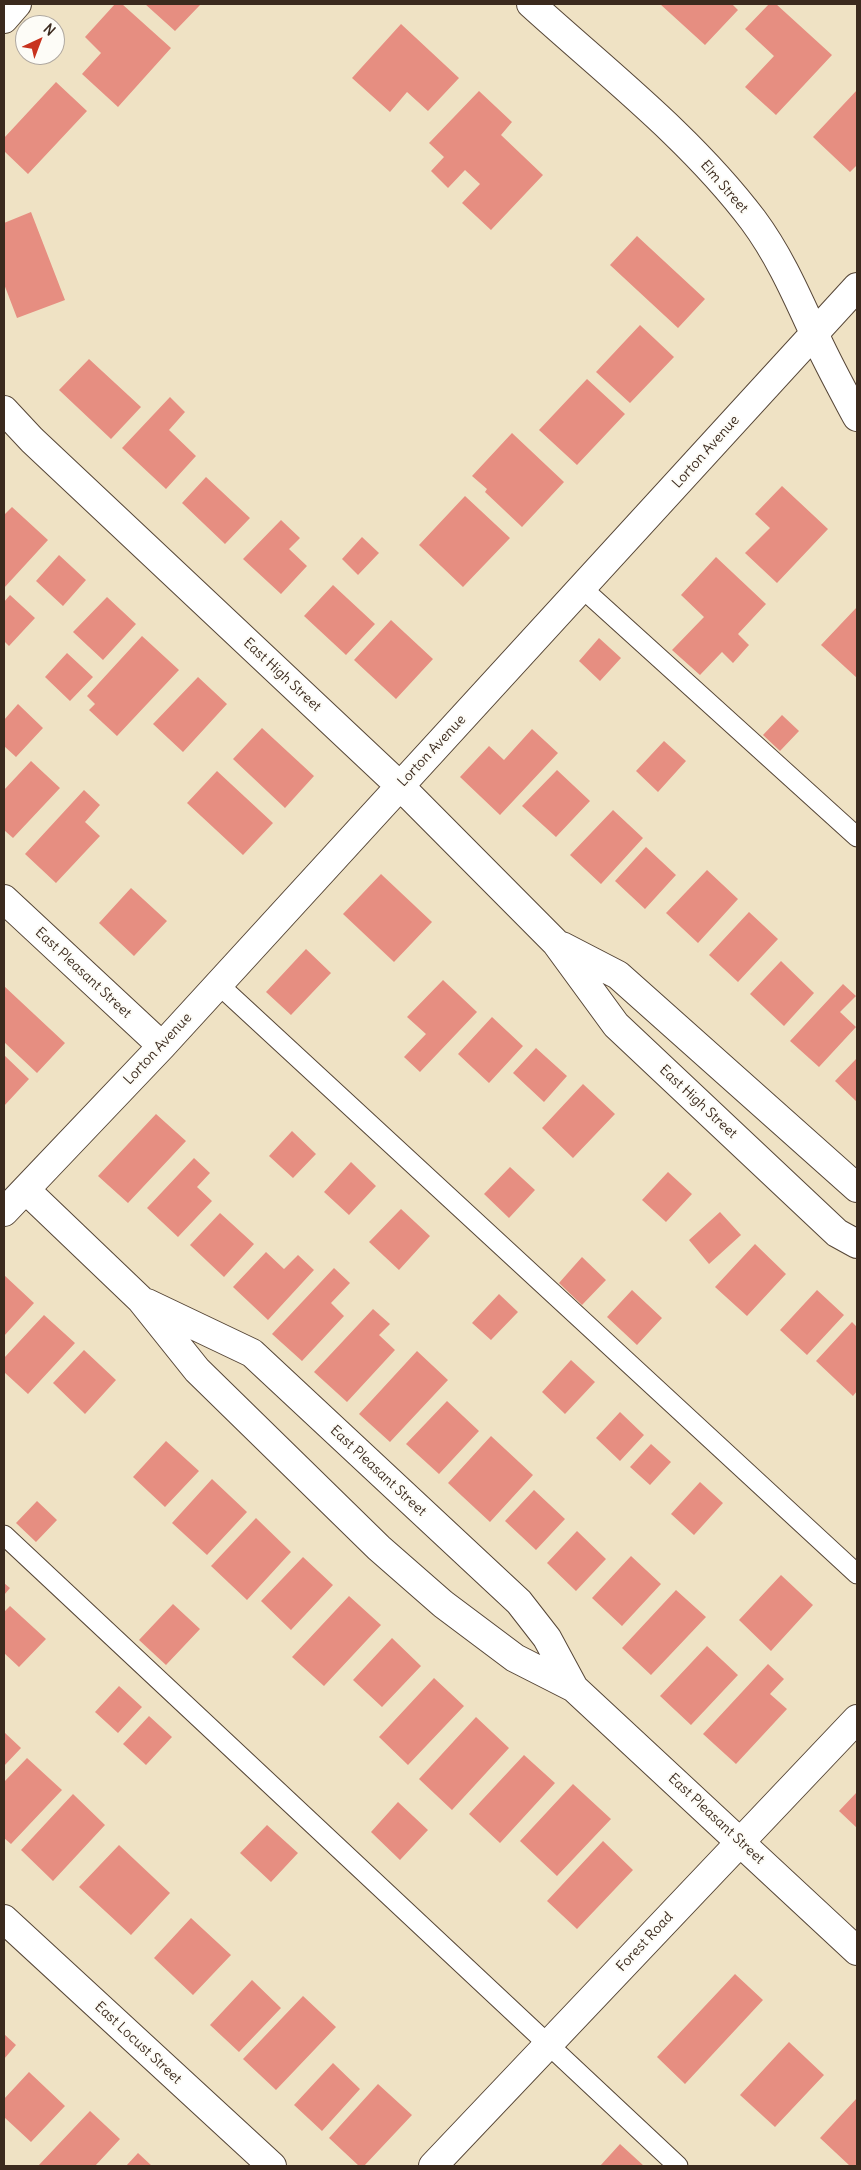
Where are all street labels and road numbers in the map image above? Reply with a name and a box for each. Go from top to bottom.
street label: Elm Street [697,157,751,217]
street label: Lorton Avenue [669,412,743,492]
street label: East High Street [240,635,324,715]
street label: Lorton Avenue [394,712,470,790]
street label: East Pleasant Street [31,924,135,1022]
street label: Lorton Avenue [120,1010,196,1088]
street label: East High Street [656,1062,740,1142]
street label: East Pleasant Street [326,1422,430,1520]
street label: East Pleasant Street [664,1770,768,1868]
street label: Forest Road [613,1909,677,1975]
street label: East Locust Street [91,1998,185,2088]

